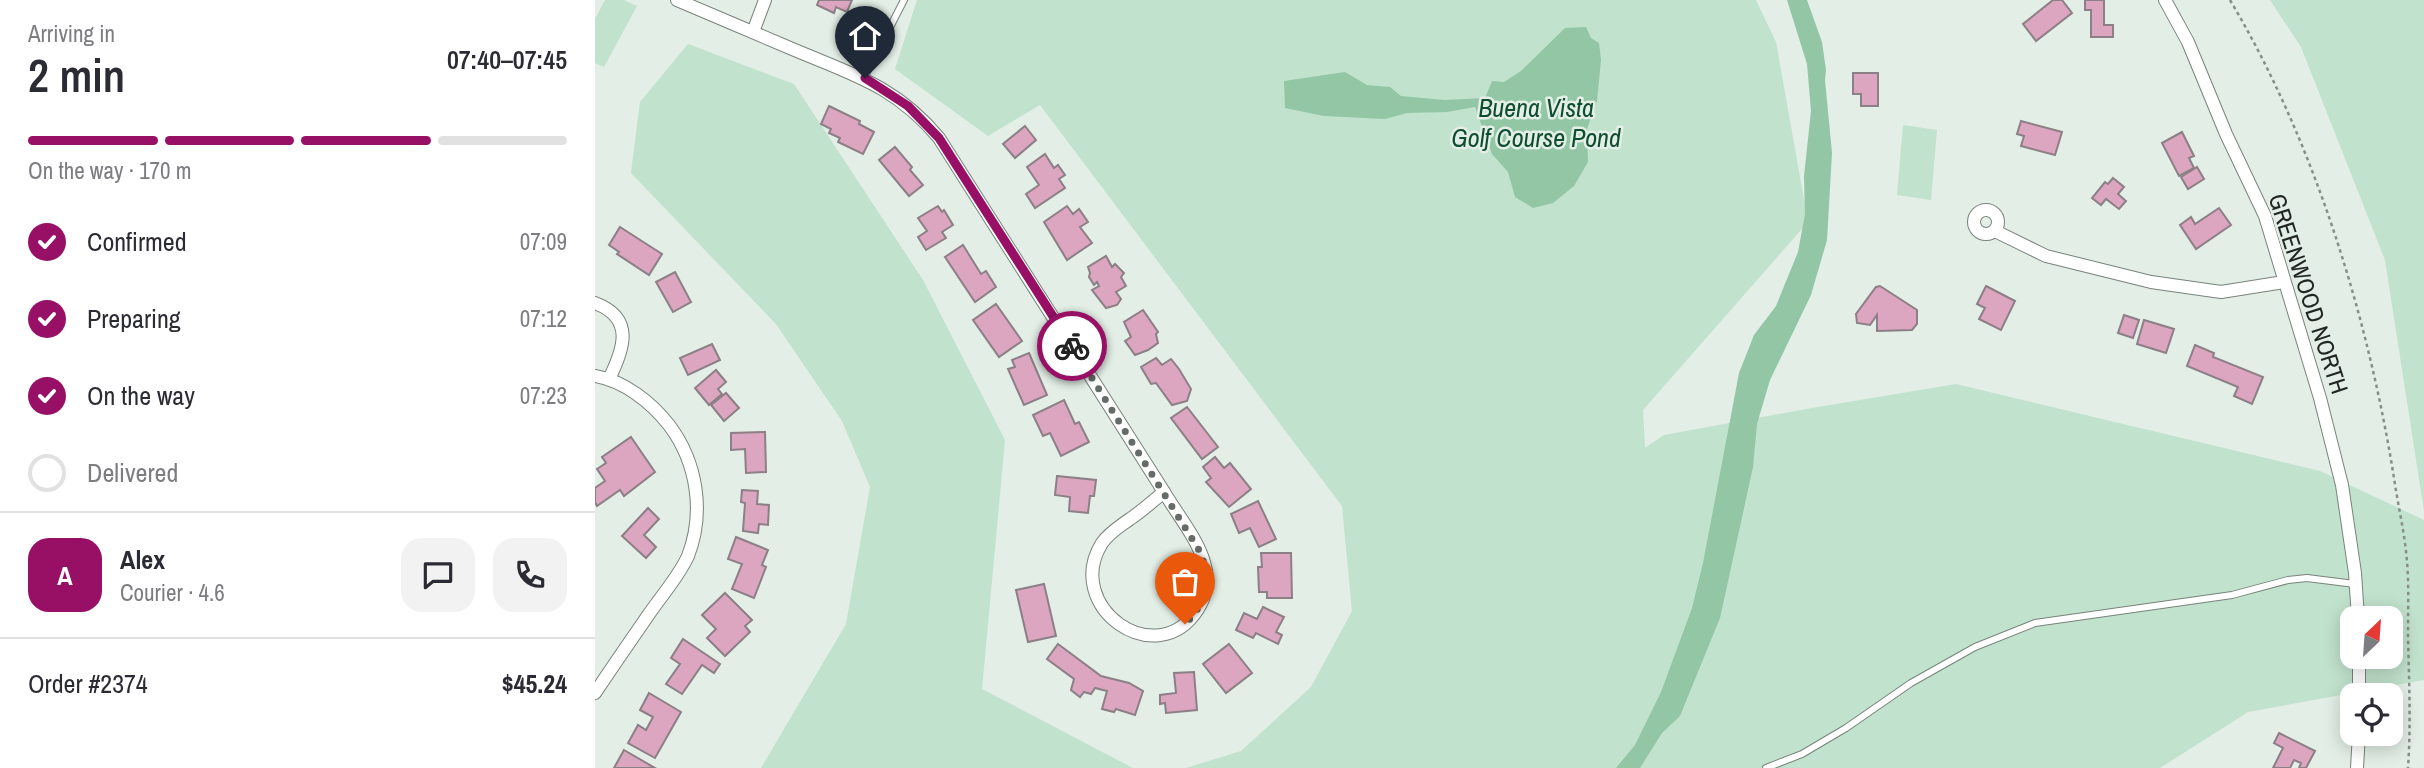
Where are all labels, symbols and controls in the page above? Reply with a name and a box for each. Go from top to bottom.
pin [835,6,895,78]
icon: home [846,17,884,55]
text: Arriving in [28,18,115,49]
text: 07:40–07:45 [447,42,567,77]
text: 2 min [28,44,125,106]
water label: Buena Vista Golf Course Pond [1451,90,1621,155]
text: On the way · 170 m [28,155,192,186]
street label: GREENWOOD NORTH [2262,190,2356,398]
icon: check [28,223,66,261]
text: Confirmed [87,224,187,259]
text: 07:09 [520,226,567,257]
icon: check [28,300,66,338]
text: Preparing [87,301,181,336]
text: 07:12 [520,303,567,334]
courier [1037,311,1107,381]
icon: bike [1053,327,1091,365]
icon: check [28,377,66,415]
text: On the way [87,378,195,413]
text: 07:23 [520,380,567,411]
text: Delivered [87,455,178,490]
button: chat [401,538,475,612]
button: phone [493,538,567,612]
text: Alex [120,542,165,577]
pin [1155,552,1215,624]
text: A [57,558,73,593]
icon: bag [1166,563,1204,601]
text: Courier · 4.6 [120,577,225,608]
north arrow [2340,606,2403,668]
map controls [2340,606,2403,746]
text: Order #2374 [28,666,148,701]
text: $45.24 [502,666,567,701]
button: locate [2340,683,2403,746]

